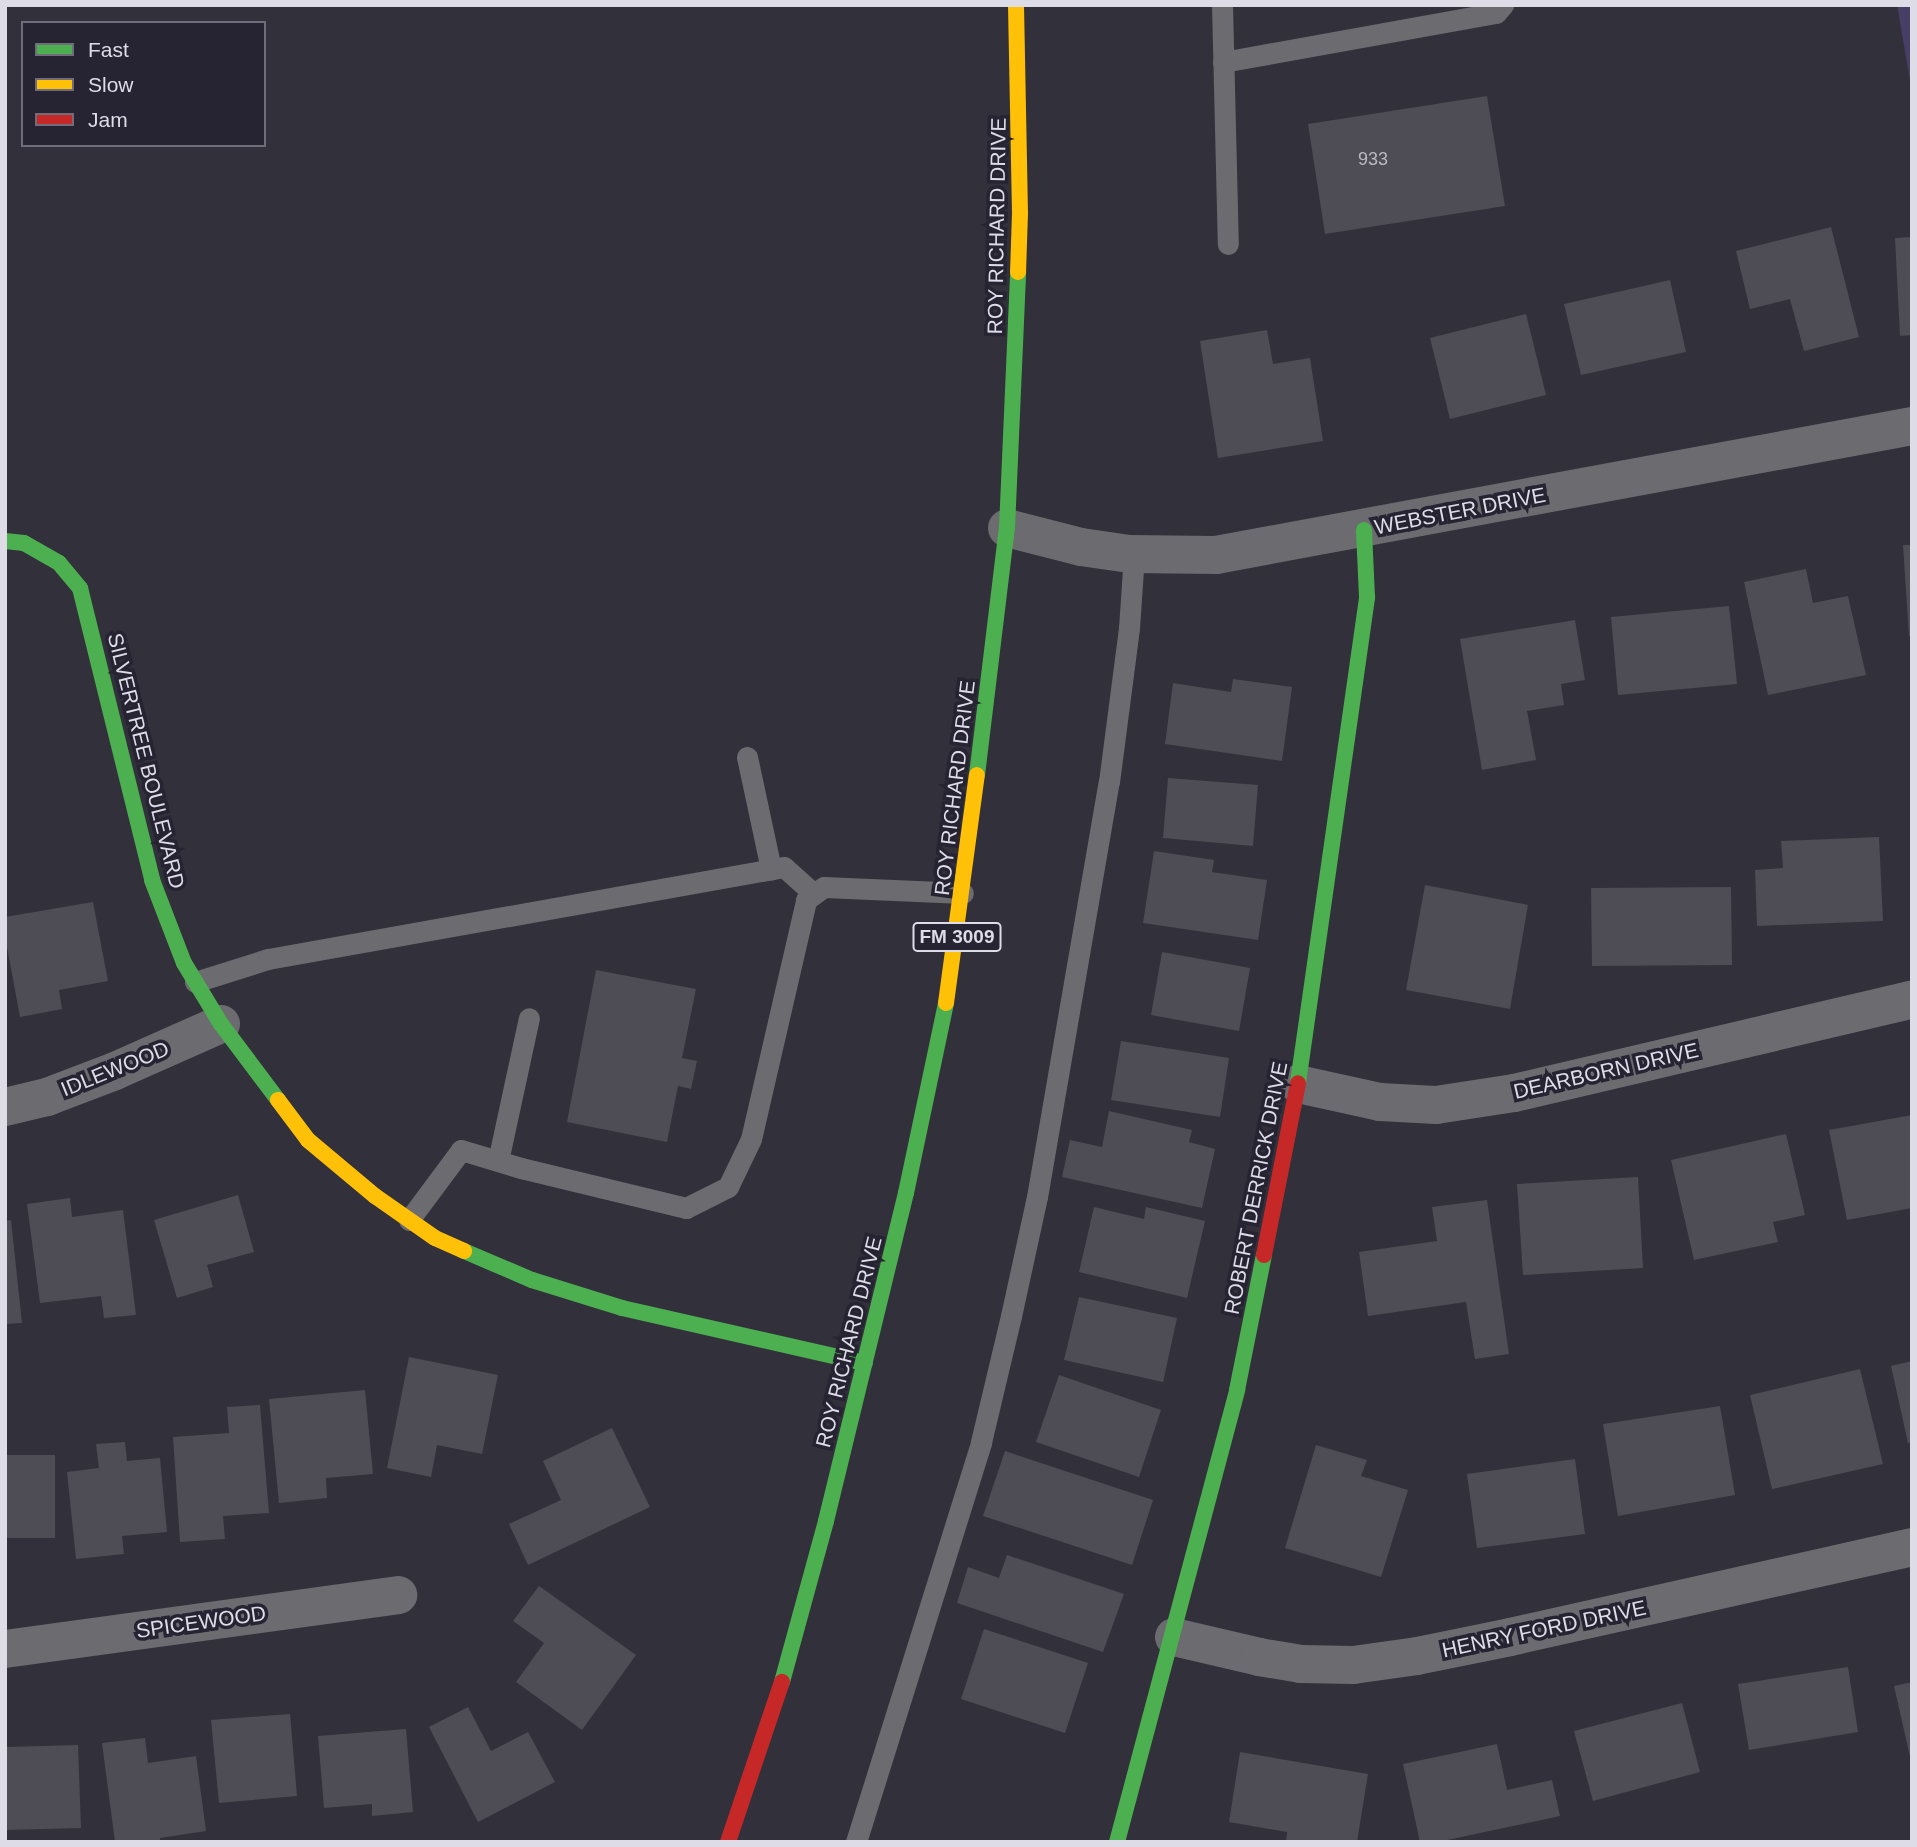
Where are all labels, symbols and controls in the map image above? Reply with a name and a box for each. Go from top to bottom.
legend [21,21,266,147]
text: Fast [88,38,129,61]
text: Slow [88,73,134,96]
text: Jam [88,108,128,131]
street label: ROY RICHARD DRIVE [983,117,1011,335]
house number: 933 [1358,148,1388,170]
street label: WEBSTER DRIVE [1372,482,1548,540]
street label: SILVERTREE BOULEVARD [102,631,190,891]
street label: ROY RICHARD DRIVE [929,679,981,897]
road number: FM 3009 [912,922,1002,953]
street label: IDLEWOOD [57,1036,173,1102]
street label: DEARBORN DRIVE [1511,1037,1701,1105]
street label: ROBERT DERRICK DRIVE [1219,1059,1293,1317]
street label: ROY RICHARD DRIVE [811,1234,887,1450]
street label: HENRY FORD DRIVE [1439,1595,1649,1663]
street label: SPICEWOOD [135,1600,267,1644]

